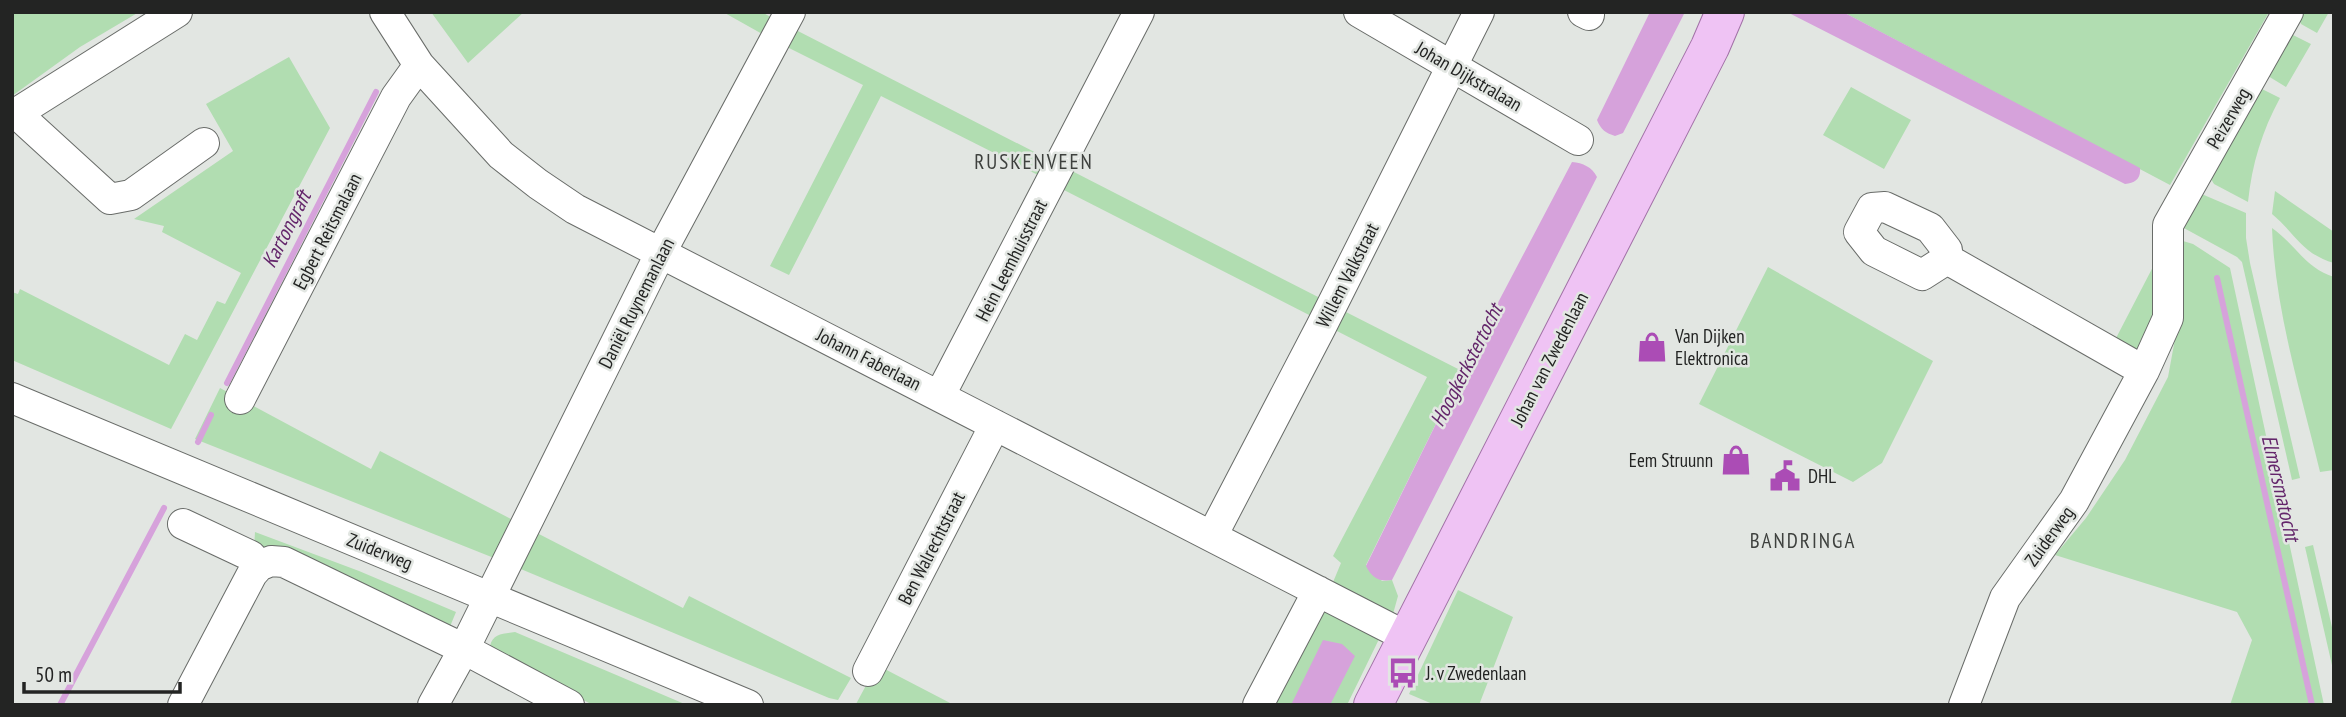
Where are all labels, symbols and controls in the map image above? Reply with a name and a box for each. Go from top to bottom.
street label: Johan Dijkstralaan [1411,35,1527,116]
street label: Peizerweg [2201,83,2255,153]
district label: RUSKENVEEN [974,148,1094,175]
street label: Egbert Reitsmalaan [287,169,367,293]
water label: Kartongraft [255,184,318,272]
street label: Hein Leemhuisstraat [970,194,1052,325]
street label: Willem Valkstraat [1310,218,1384,331]
street label: Daniël Ruynemanlaan [593,234,679,372]
street label: Johan van Zwedenlaan [1504,288,1593,431]
water label: Hoogkerkstertocht [1424,297,1509,431]
street label: Johann Faberlaan [812,322,925,396]
place label: Van Dijken Elektronica [1674,324,1748,370]
shop icon: Van Dijken Elektronica [1635,330,1669,364]
water label: Elmersmatocht [2256,432,2307,546]
shop icon: Eem Struunn [1719,443,1753,477]
place label: Eem Struunn [1629,448,1713,472]
public building icon: DHL [1768,459,1802,493]
place label: DHL [1808,464,1836,488]
street label: Ben Walrechtstraat [892,487,970,608]
street label: Zuiderweg [2019,501,2079,571]
street label: Zuiderweg [344,527,416,575]
district label: BANDRINGA [1750,527,1856,554]
scale bar [24,650,180,694]
bus stop icon: J. v Zwedenlaan [1386,656,1420,690]
text: 50 m [35,661,72,688]
place label: J. v Zwedenlaan [1425,661,1526,685]

